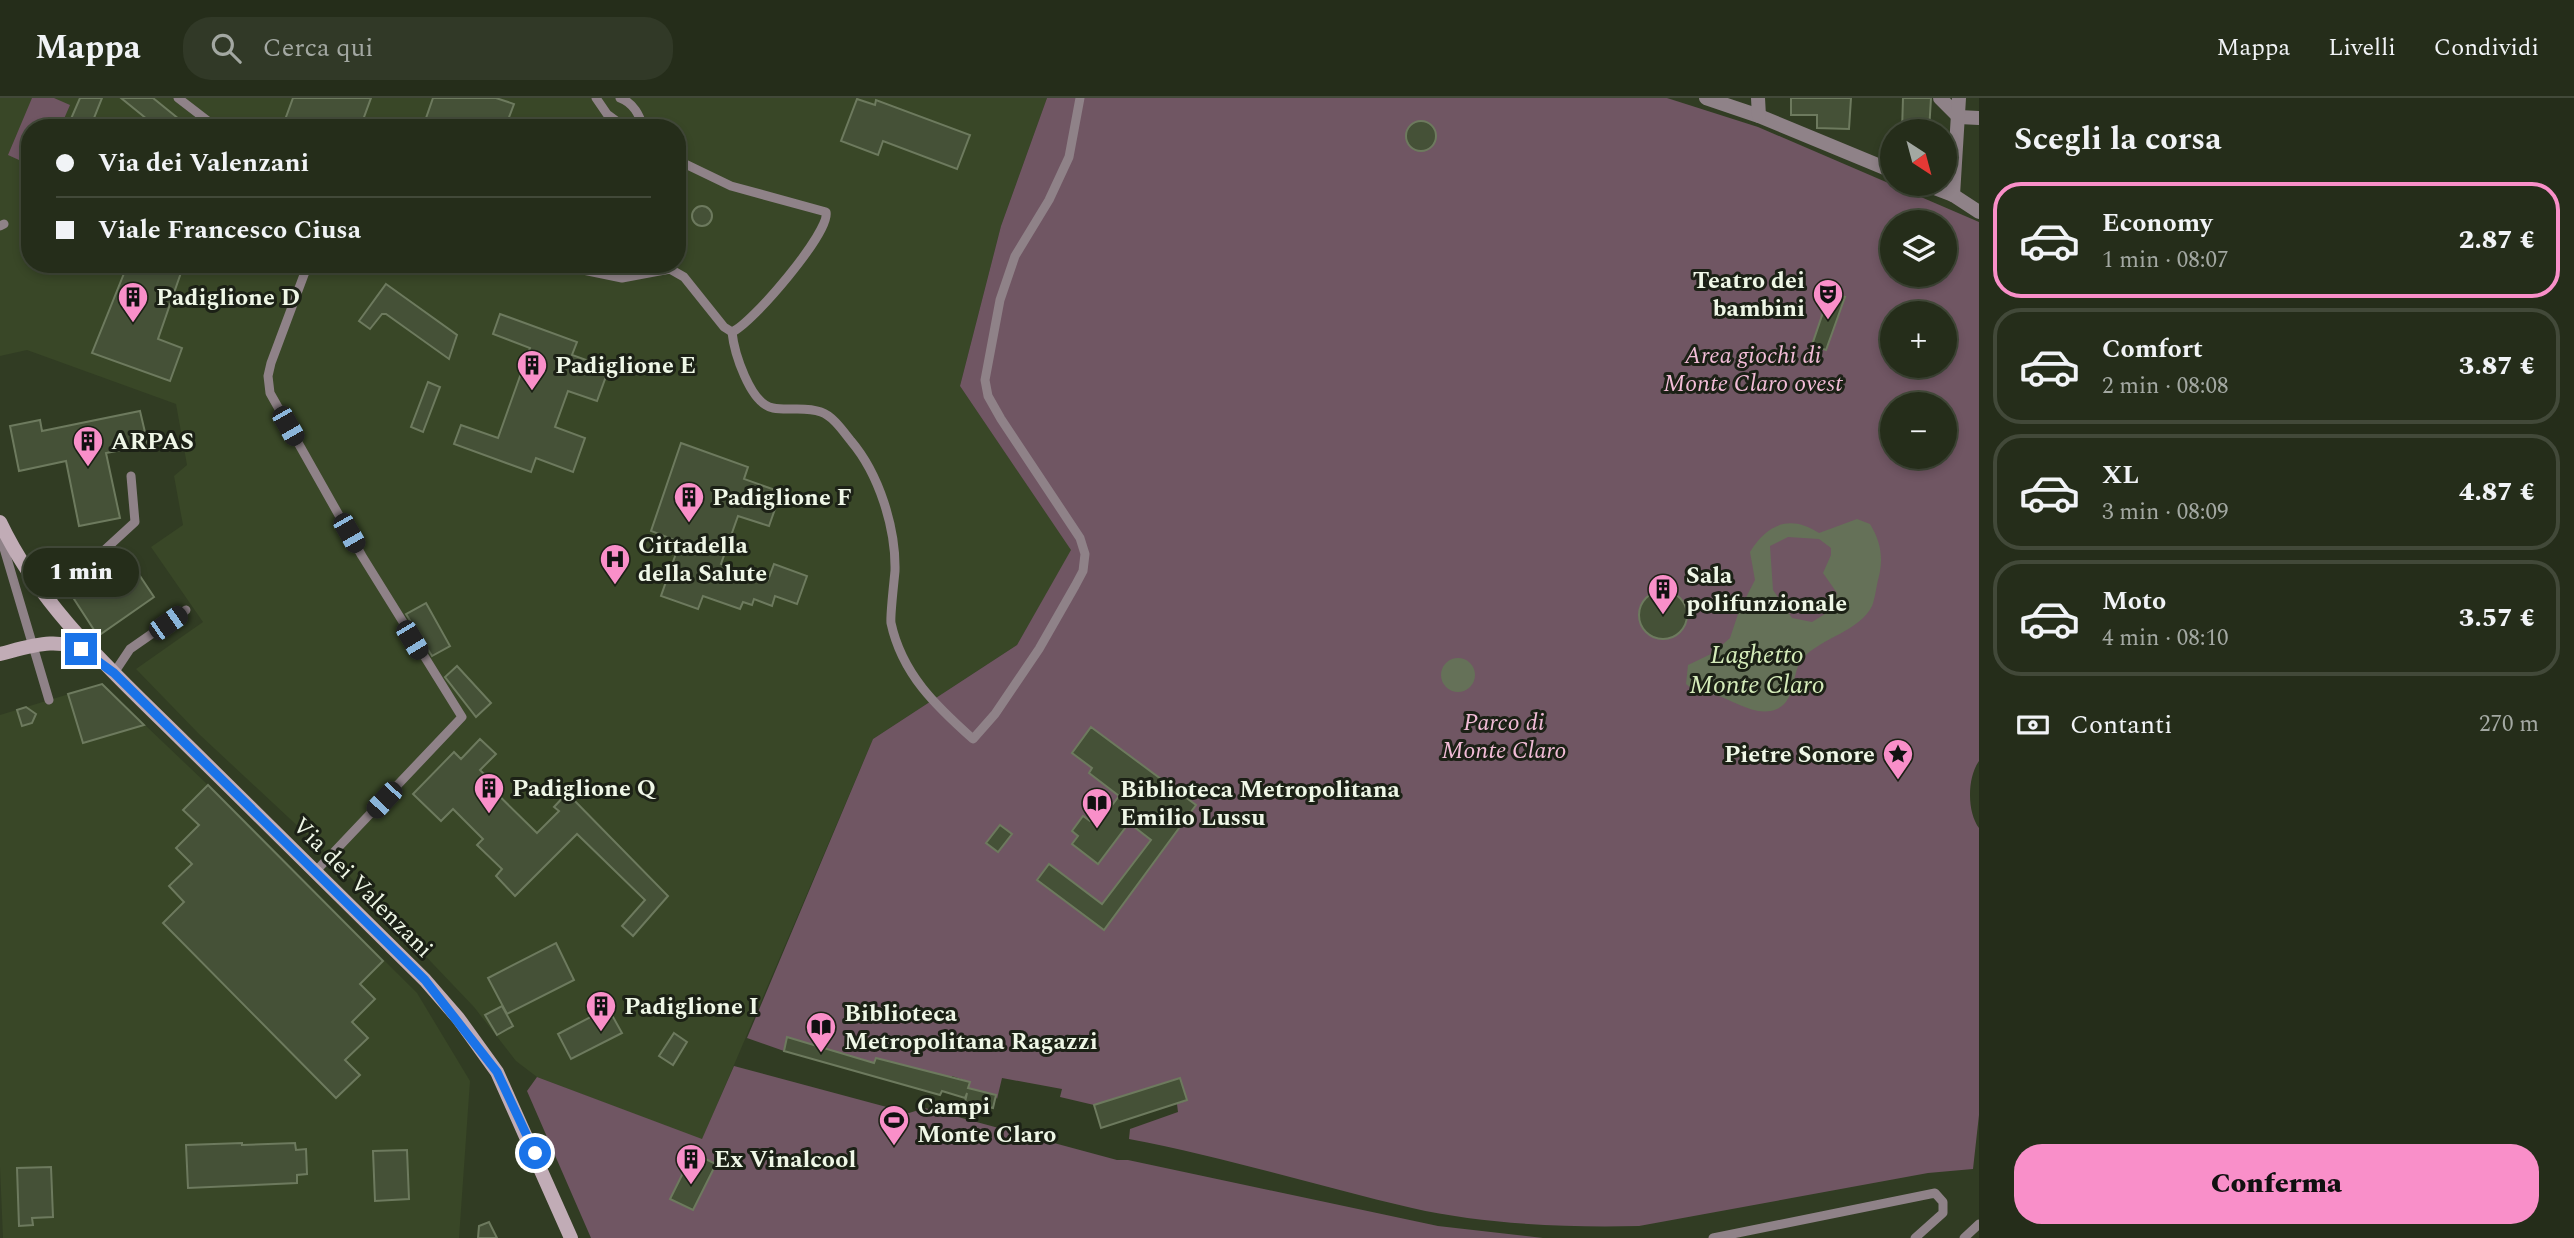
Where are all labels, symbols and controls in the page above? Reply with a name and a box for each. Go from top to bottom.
search box [183,17,673,80]
text: Mappa [35,23,141,73]
text: Cerca qui [263,28,373,68]
icon: search [207,29,245,67]
text: Mappa [2216,30,2290,66]
text: Livelli [2328,30,2396,66]
text: Condividi [2434,30,2539,66]
text: Scegli la corsa [2014,115,2222,164]
north arrow [1880,119,1956,196]
map controls [1880,119,1957,469]
text: Via dei Valenzani [98,143,309,183]
text: Economy [2102,203,2212,243]
icon: car [2018,209,2081,272]
text: Viale Francesco Ciusa [98,210,361,250]
button: layers [1880,210,1957,287]
text: 2.87 € [2459,220,2535,260]
text: 1 min · 08:07 [2102,243,2229,278]
place label: Teatro dei bambini [1693,263,1805,327]
theatre icon: Teatro dei bambini [1811,277,1845,321]
building icon: Padiglione D [116,280,150,324]
place label: Padiglione D [156,280,300,316]
button: + [1880,301,1957,378]
text: Comfort [2102,329,2203,369]
icon: car [2018,335,2081,398]
park label: Area giochi di Monte Claro ovest [1663,338,1843,402]
text: 3.87 € [2459,346,2535,386]
building icon: Padiglione E [515,348,549,392]
place label: Padiglione E [555,348,696,384]
text: 2 min · 08:08 [2102,369,2229,404]
button: − [1880,392,1957,469]
car [269,403,308,449]
building icon: ARPAS [71,424,105,468]
place label: ARPAS [111,424,194,460]
text: XL [2102,455,2139,495]
icon: car [2018,461,2081,524]
text: 4.87 € [2459,472,2535,512]
building icon: Padiglione F [672,480,706,524]
place label: Padiglione F [712,480,852,516]
text: 3 min · 08:09 [2102,495,2229,530]
car [330,510,369,556]
place label: Cittadella della Salute [638,528,767,592]
hospital icon: Cittadella della Salute [598,542,632,586]
callout: 1 min [23,547,139,596]
text: 1 min [49,555,113,590]
place label: Sala polifunzionale [1686,558,1847,622]
building icon: Sala polifunzionale [1646,572,1680,616]
text: Moto [2102,581,2166,621]
icon: car [2018,587,2081,650]
text: 3.57 € [2459,598,2535,638]
car [145,602,192,644]
car [393,617,432,663]
text: 4 min · 08:10 [2102,621,2229,656]
route end [65,633,97,665]
water label: Laghetto Monte Claro [1689,635,1825,705]
park label: Parco di Monte Claro [1442,705,1566,769]
text: Contanti [2070,705,2172,745]
icon: cash [2014,706,2052,744]
text: 270 m [2479,707,2539,742]
place label: Pietre Sonore [1724,737,1875,773]
place icon: Pietre Sonore [1881,737,1915,781]
building icon: Padiglione Q [472,771,506,815]
place label: Padiglione Q [512,771,657,807]
place label: Biblioteca Metropolitana Emilio Lussu [1120,772,1400,836]
car [362,777,407,823]
library icon: Biblioteca Metropolitana Emilio Lussu [1080,786,1114,830]
street label: Via dei Valenzani [283,809,441,967]
building icon: Padiglione I [584,989,618,1033]
place label: Padiglione I [624,989,759,1025]
place label: Biblioteca Metropolitana Ragazzi [844,996,1098,1060]
library icon: Biblioteca Metropolitana Ragazzi [804,1010,838,1054]
place label: Campi Monte Claro [917,1089,1056,1153]
sports icon: Campi Monte Claro [877,1103,911,1147]
route start [519,1137,551,1169]
building icon: Ex Vinalcool [674,1142,708,1186]
place label: Ex Vinalcool [714,1142,856,1178]
button: Conferma [2014,1144,2539,1224]

